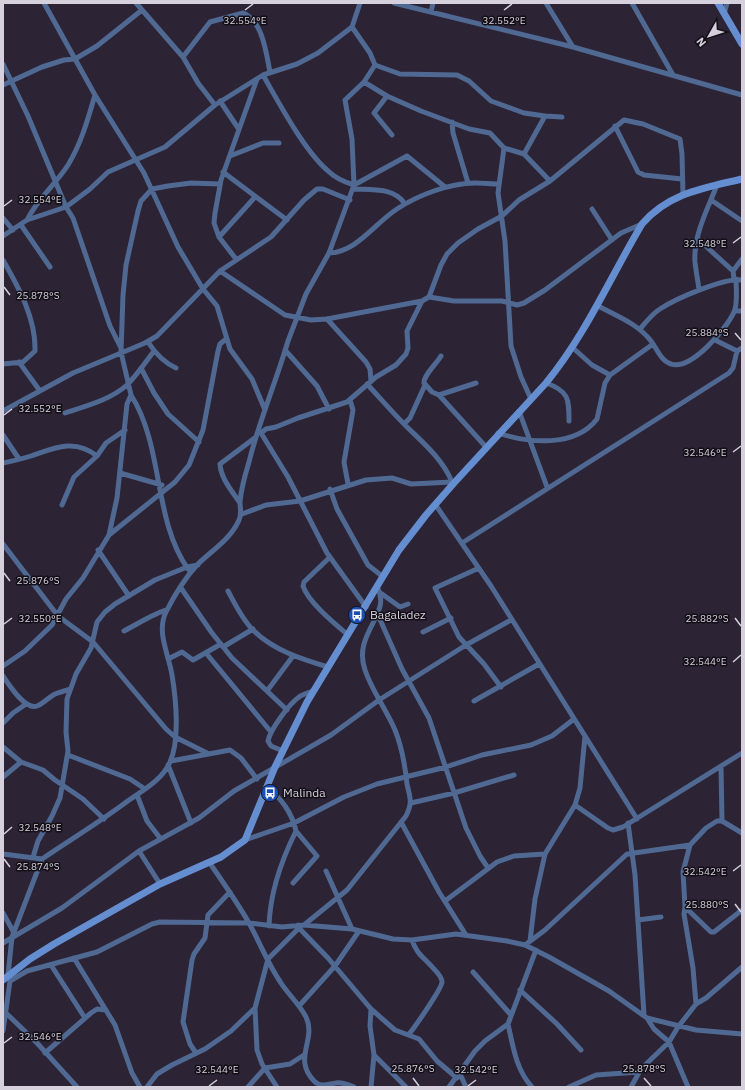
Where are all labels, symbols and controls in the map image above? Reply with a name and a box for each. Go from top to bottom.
text: 32.554°E [223,14,267,27]
text: 32.552°E [482,14,526,27]
north arrow [689,16,729,56]
text: N [693,35,709,50]
text: 32.554°E [18,193,62,206]
text: 32.548°E [683,237,727,250]
text: 25.878°S [16,289,60,302]
text: 25.884°S [685,326,729,339]
text: 32.552°E [18,402,62,415]
text: 32.546°E [683,446,727,459]
text: 25.876°S [16,574,60,587]
bus stop icon: Bagaladez [347,605,367,625]
place label: Bagaladez [370,607,426,622]
text: 32.550°E [18,612,62,625]
text: 25.882°S [685,612,729,625]
text: 32.544°E [683,655,727,668]
bus stop icon: Malinda [260,783,280,803]
place label: Malinda [283,785,326,800]
text: 32.548°E [18,821,62,834]
text: 25.874°S [16,860,60,873]
text: 32.542°E [683,865,727,878]
text: 25.880°S [685,898,729,911]
text: 32.546°E [18,1030,62,1043]
text: 25.876°S [391,1062,435,1075]
text: 25.878°S [622,1062,666,1075]
text: 32.544°E [195,1063,239,1076]
text: 32.542°E [454,1063,498,1076]

